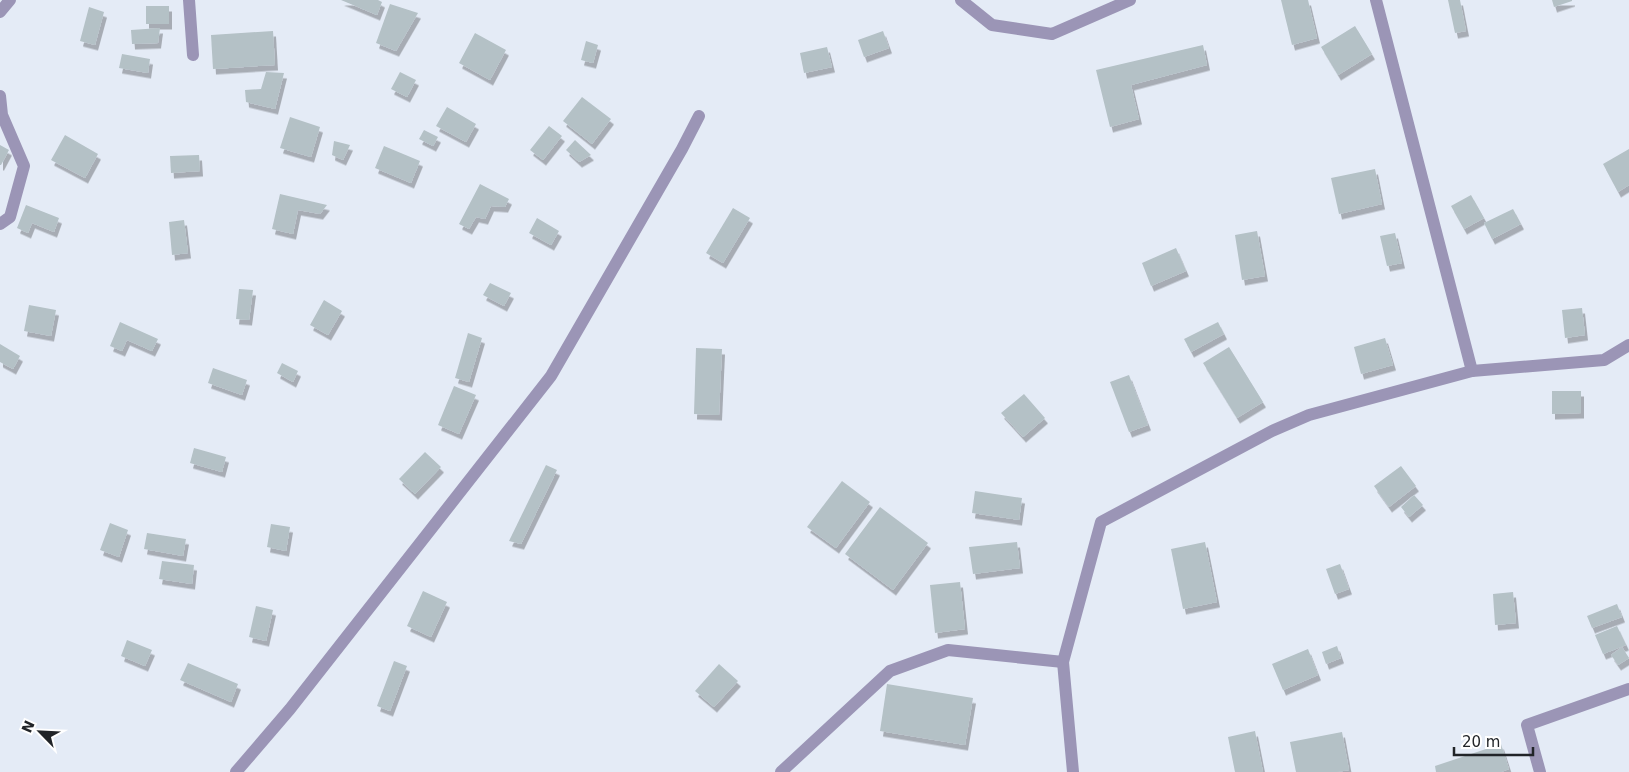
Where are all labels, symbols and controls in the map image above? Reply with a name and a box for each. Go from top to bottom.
north arrow [15,707,65,757]
text: N [18,718,38,735]
scale bar [1454,724,1533,756]
text: 20 m [1462,733,1500,751]

